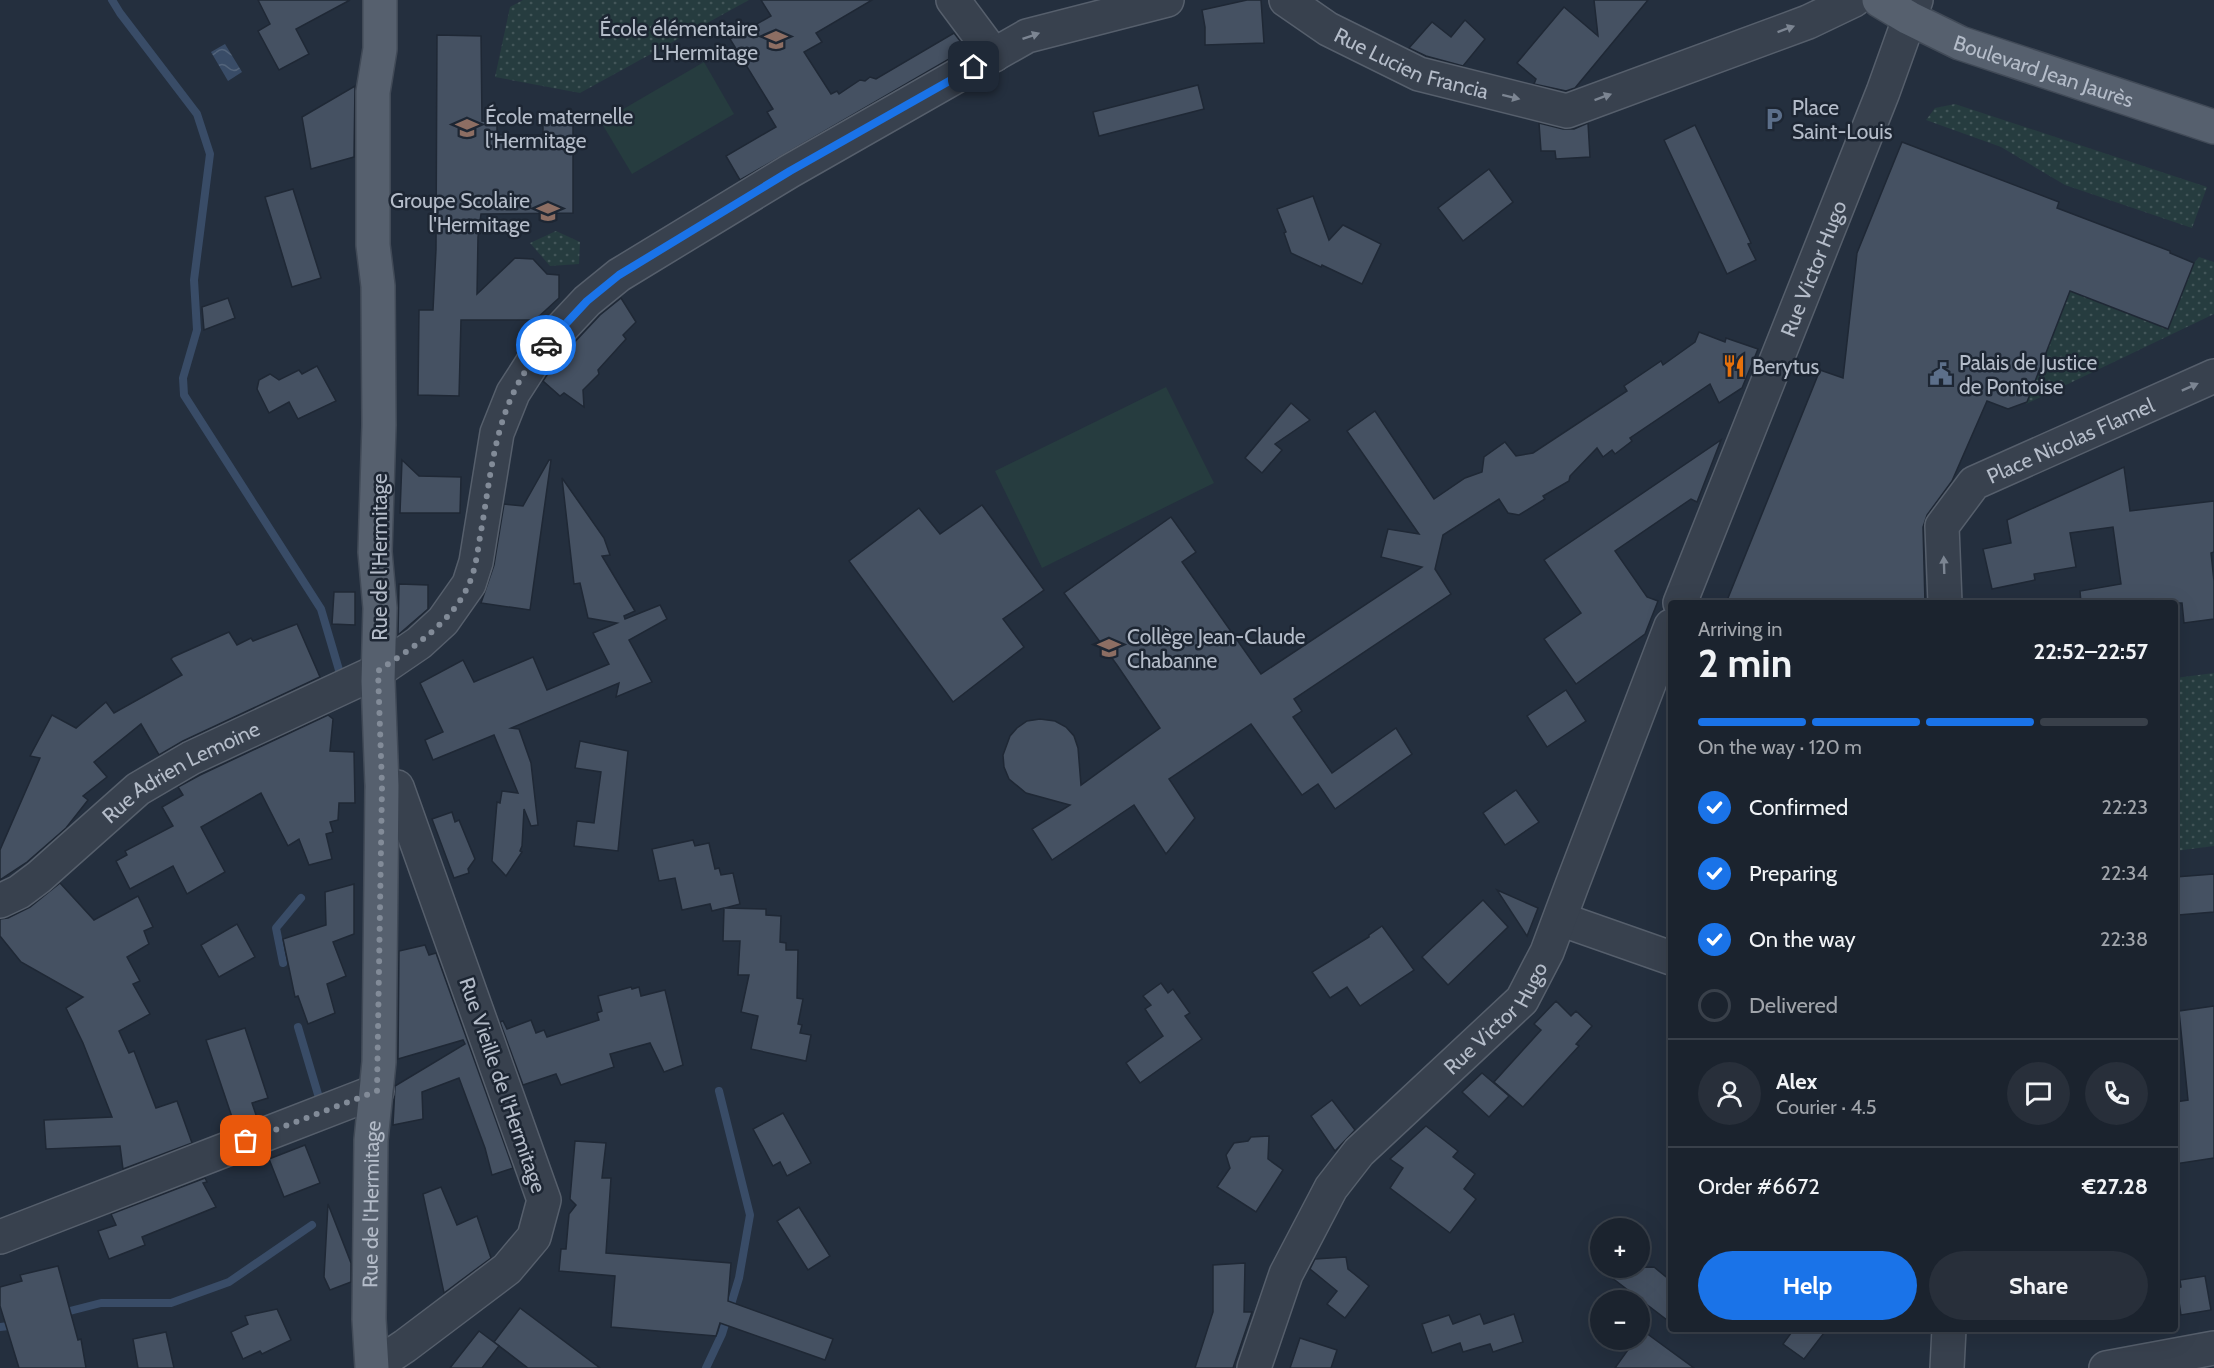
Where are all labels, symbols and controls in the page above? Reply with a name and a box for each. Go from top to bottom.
place label: École élémentaire L'Hermitage [600,16,758,65]
street label: Rue Lucien Francia [1330,22,1491,103]
one-way arrow [1777,24,1795,34]
school or university icon: École élémentaire L'Hermitage [763,27,789,53]
street label: Boulevard Jean Jaurès [1950,29,2137,112]
one-way arrow [1023,31,1041,41]
pin [948,41,999,92]
icon: home [957,50,990,83]
one-way arrow [1595,92,1613,102]
one-way arrow [1502,93,1521,103]
place label: Place Saint-Louis [1792,95,1893,144]
place label: École maternelle l'Hermitage [485,104,634,153]
parking icon: Place Saint-Louis [1761,106,1787,132]
school or university icon: École maternelle l'Hermitage [454,115,480,141]
place label: Groupe Scolaire l'Hermitage [390,188,530,237]
street label: Rue Victor Hugo [1775,197,1851,340]
school or university icon: Groupe Scolaire l'Hermitage [535,199,561,225]
courier [516,315,576,375]
icon: car [530,329,563,362]
place label: Palais de Justice de Pontoise [1959,350,2098,399]
restaurant icon: Berytus [1721,353,1747,379]
place label: Berytus [1752,354,1820,379]
public building icon: Palais de Justice de Pontoise [1928,361,1954,387]
one-way arrow [2181,382,2199,392]
street label: Place Nicolas Flamel [1983,392,2158,488]
street label: Rue de l'Hermitage [367,473,392,641]
one-way arrow [1939,555,1948,574]
text: Arriving in [1698,617,1782,641]
place label: Collège Jean-Claude Chabanne [1127,624,1306,673]
school or university icon: Collège Jean-Claude Chabanne [1096,635,1122,661]
text: 22:52–22:57 [2034,638,2148,665]
text: 2 min [1698,639,1792,687]
street label: Rue Adrien Lemoine [97,715,264,828]
text: On the way · 120 m [1698,735,1862,759]
icon: check [1698,791,1731,824]
text: Confirmed [1749,794,1848,821]
text: 22:23 [2102,795,2148,819]
icon: check [1698,857,1731,890]
text: Preparing [1749,860,1837,887]
text: 22:34 [2101,861,2148,885]
icon: check [1698,923,1731,956]
text: On the way [1749,926,1856,953]
text: 22:38 [2100,927,2148,951]
street label: Rue Victor Hugo [1438,958,1552,1079]
street label: Rue Vieille de l'Hermitage [454,974,552,1196]
text: Delivered [1749,992,1838,1019]
button: person [1698,1062,1761,1125]
button: chat [2007,1062,2070,1125]
button: phone [2085,1062,2148,1125]
text: Alex [1776,1068,1817,1095]
text: Courier · 4.5 [1776,1095,1877,1119]
pin [220,1115,271,1166]
street label: Rue de l'Hermitage [357,1119,385,1288]
icon: bag [229,1124,262,1157]
text: Order #6672 [1698,1173,1820,1200]
text: €27.28 [2082,1173,2148,1200]
map controls [1590,1218,1650,1350]
button: + [1590,1218,1650,1278]
button: Help [1698,1251,1917,1320]
button: Share [1929,1251,2148,1320]
button: − [1590,1290,1650,1350]

